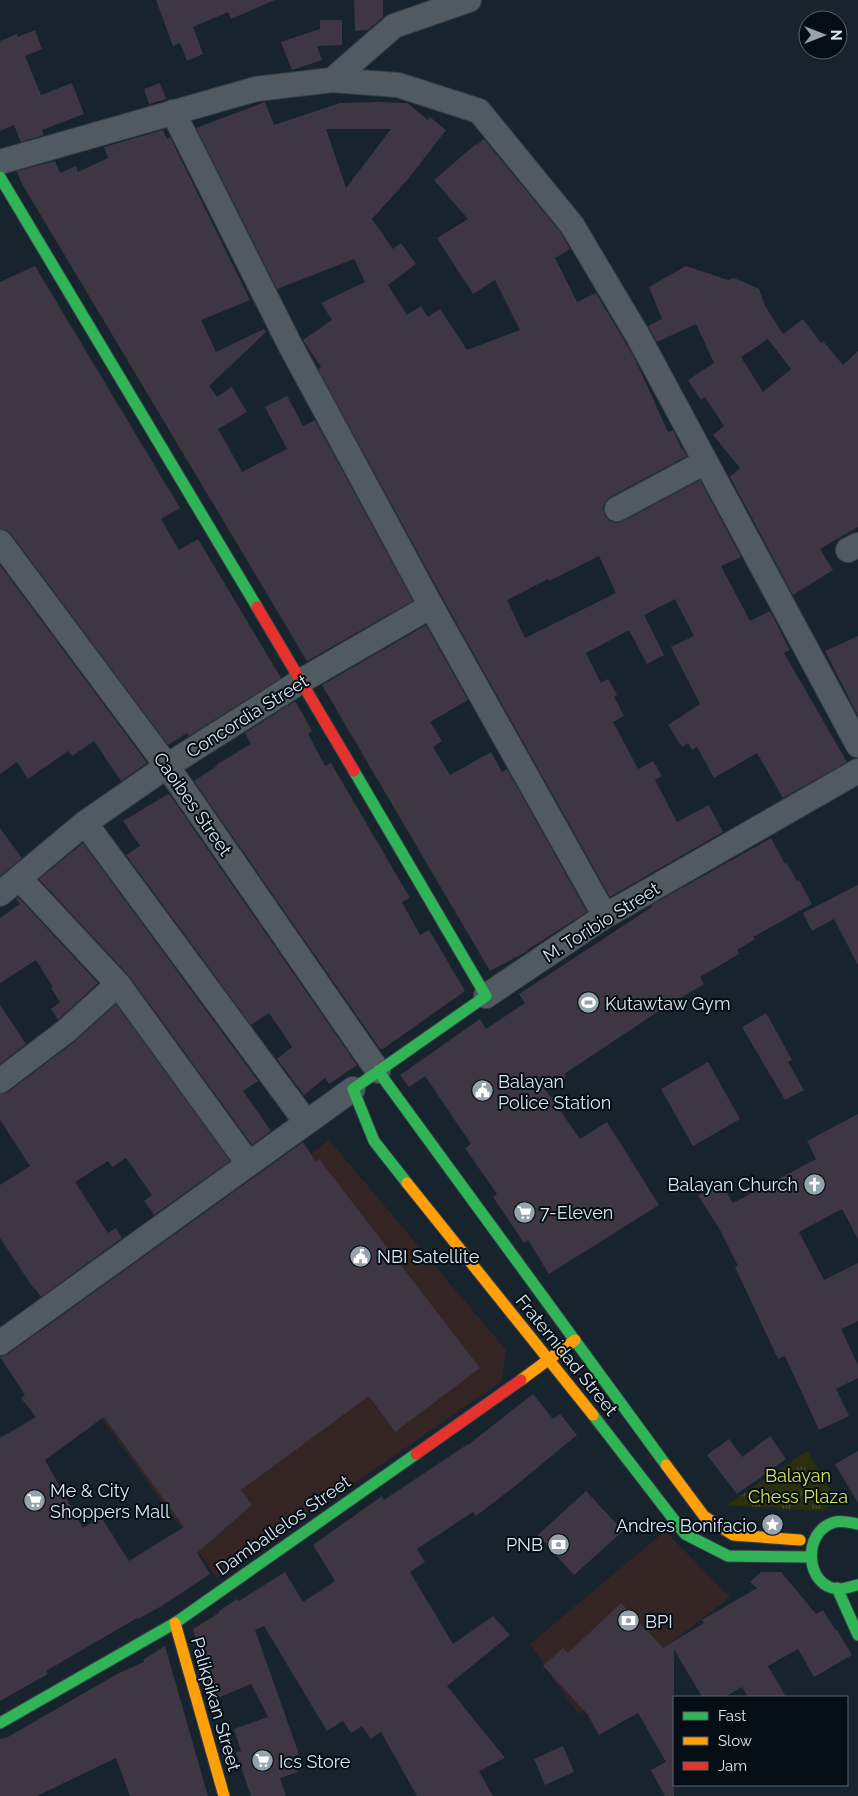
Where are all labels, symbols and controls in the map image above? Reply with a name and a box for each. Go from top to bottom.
north arrow [798,10,848,60]
text: N [828,30,844,40]
street label: Concordia Street [182,670,312,762]
street label: Caoibes Street [150,748,236,860]
street label: M. Toribio Street [539,878,663,966]
sports icon: Kutawtaw Gym [577,991,601,1015]
place label: Kutawtaw Gym [605,993,730,1014]
place label: Balayan Police Station [498,1071,611,1113]
public building icon: Balayan Police Station [470,1079,494,1103]
church icon: Balayan Church [802,1172,826,1196]
place label: Balayan Church [667,1174,798,1195]
supermarket icon: 7-Eleven [512,1200,536,1224]
place label: 7-Eleven [540,1202,613,1223]
public building icon: NBI Satellite [349,1244,373,1268]
place label: NBI Satellite [377,1246,480,1267]
street label: Fraternidad Street [512,1290,622,1420]
park label: Balayan Chess Plaza [748,1465,848,1507]
street label: Damballelos Street [212,1471,354,1579]
place label: Me & City Shoppers Mall [50,1480,170,1522]
supermarket icon: Me & City Shoppers Mall [22,1488,46,1512]
place icon: Andres Bonifacio [761,1513,785,1537]
place label: Andres Bonifacio [616,1515,757,1536]
bank icon: PNB [547,1532,571,1556]
place label: PNB [506,1534,543,1555]
bank icon: BPI [617,1609,641,1633]
place label: BPI [645,1611,673,1632]
street label: Palikpikan Street [187,1634,245,1774]
legend [673,1696,848,1786]
text: Fast [718,1707,746,1725]
text: Slow [718,1732,752,1750]
supermarket icon: Ics Store [251,1749,275,1773]
place label: Ics Store [279,1751,351,1772]
text: Jam [718,1757,747,1775]

